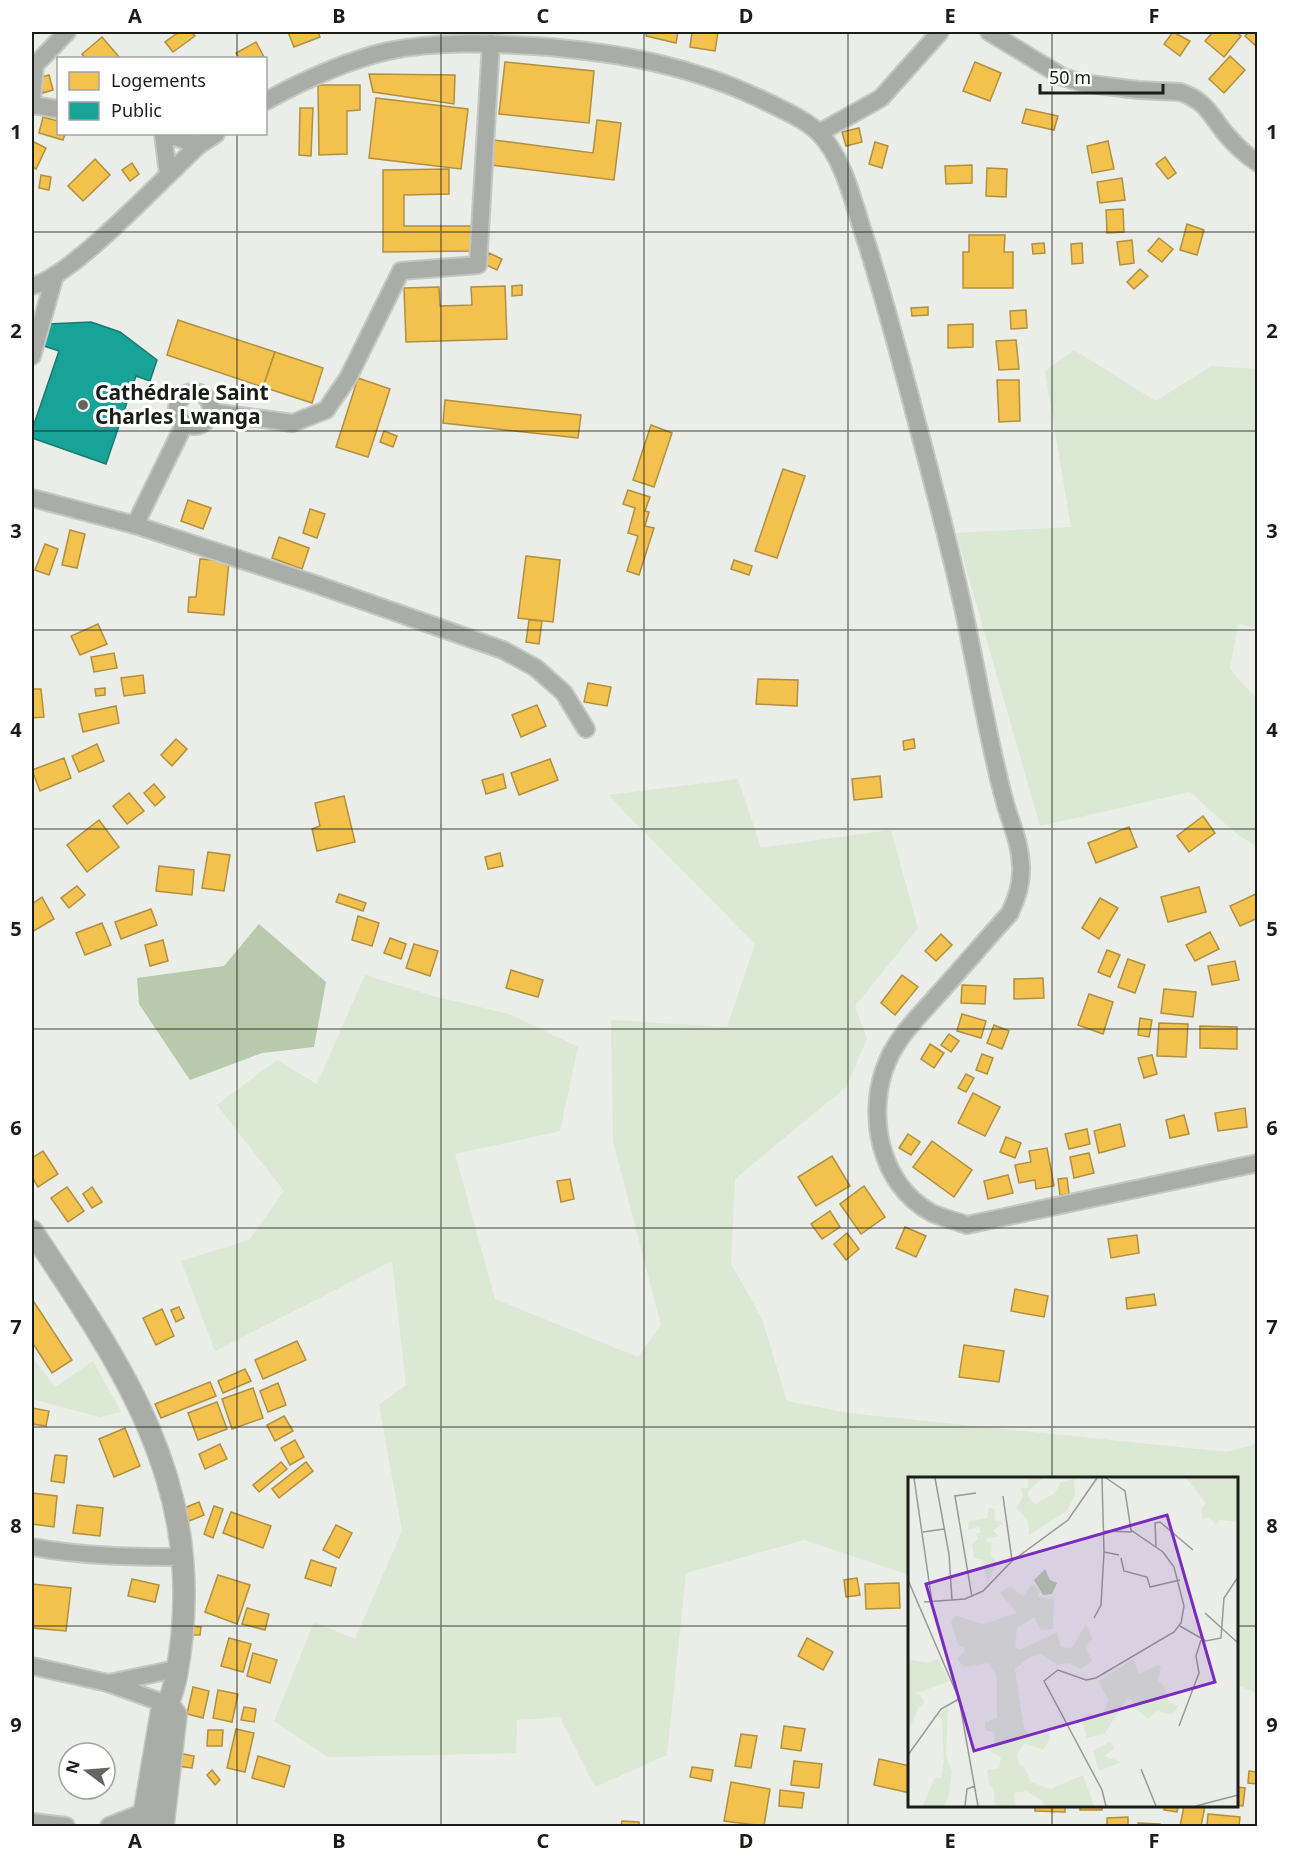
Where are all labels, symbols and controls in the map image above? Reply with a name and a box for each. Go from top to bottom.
text: A [128,2,142,29]
text: B [332,2,346,29]
text: C [537,2,550,29]
text: D [739,2,753,29]
text: E [944,2,956,29]
text: F [1149,2,1159,29]
legend [57,57,267,135]
scale bar [1040,57,1163,95]
text: 50 m [1049,65,1091,89]
text: Logements [111,68,206,92]
text: Public [111,98,162,122]
text: 1 [10,118,22,145]
text: 1 [1266,118,1278,145]
text: 2 [10,317,22,344]
text: 2 [1266,317,1278,344]
place label: Cathédrale Saint Charles Lwanga [95,378,269,430]
marker: Cathédrale Saint Charles Lwanga [76,398,90,412]
text: 3 [10,517,22,544]
text: 3 [1266,517,1278,544]
text: 4 [10,716,22,743]
text: 4 [1266,716,1278,743]
text: 5 [10,915,22,942]
text: 5 [1266,915,1278,942]
text: 6 [10,1114,22,1141]
text: 6 [1266,1114,1278,1141]
text: 7 [10,1313,22,1340]
text: 7 [1266,1313,1278,1340]
inset map [908,1477,1238,1807]
text: 8 [10,1512,22,1539]
text: 8 [1266,1512,1278,1539]
text: 9 [10,1711,22,1738]
text: 9 [1266,1711,1278,1738]
north arrow [57,1741,117,1801]
text: N [60,1758,85,1776]
text: A [128,1827,142,1854]
text: B [332,1827,346,1854]
text: C [537,1827,550,1854]
text: D [739,1827,753,1854]
text: E [944,1827,956,1854]
text: F [1149,1827,1159,1854]

